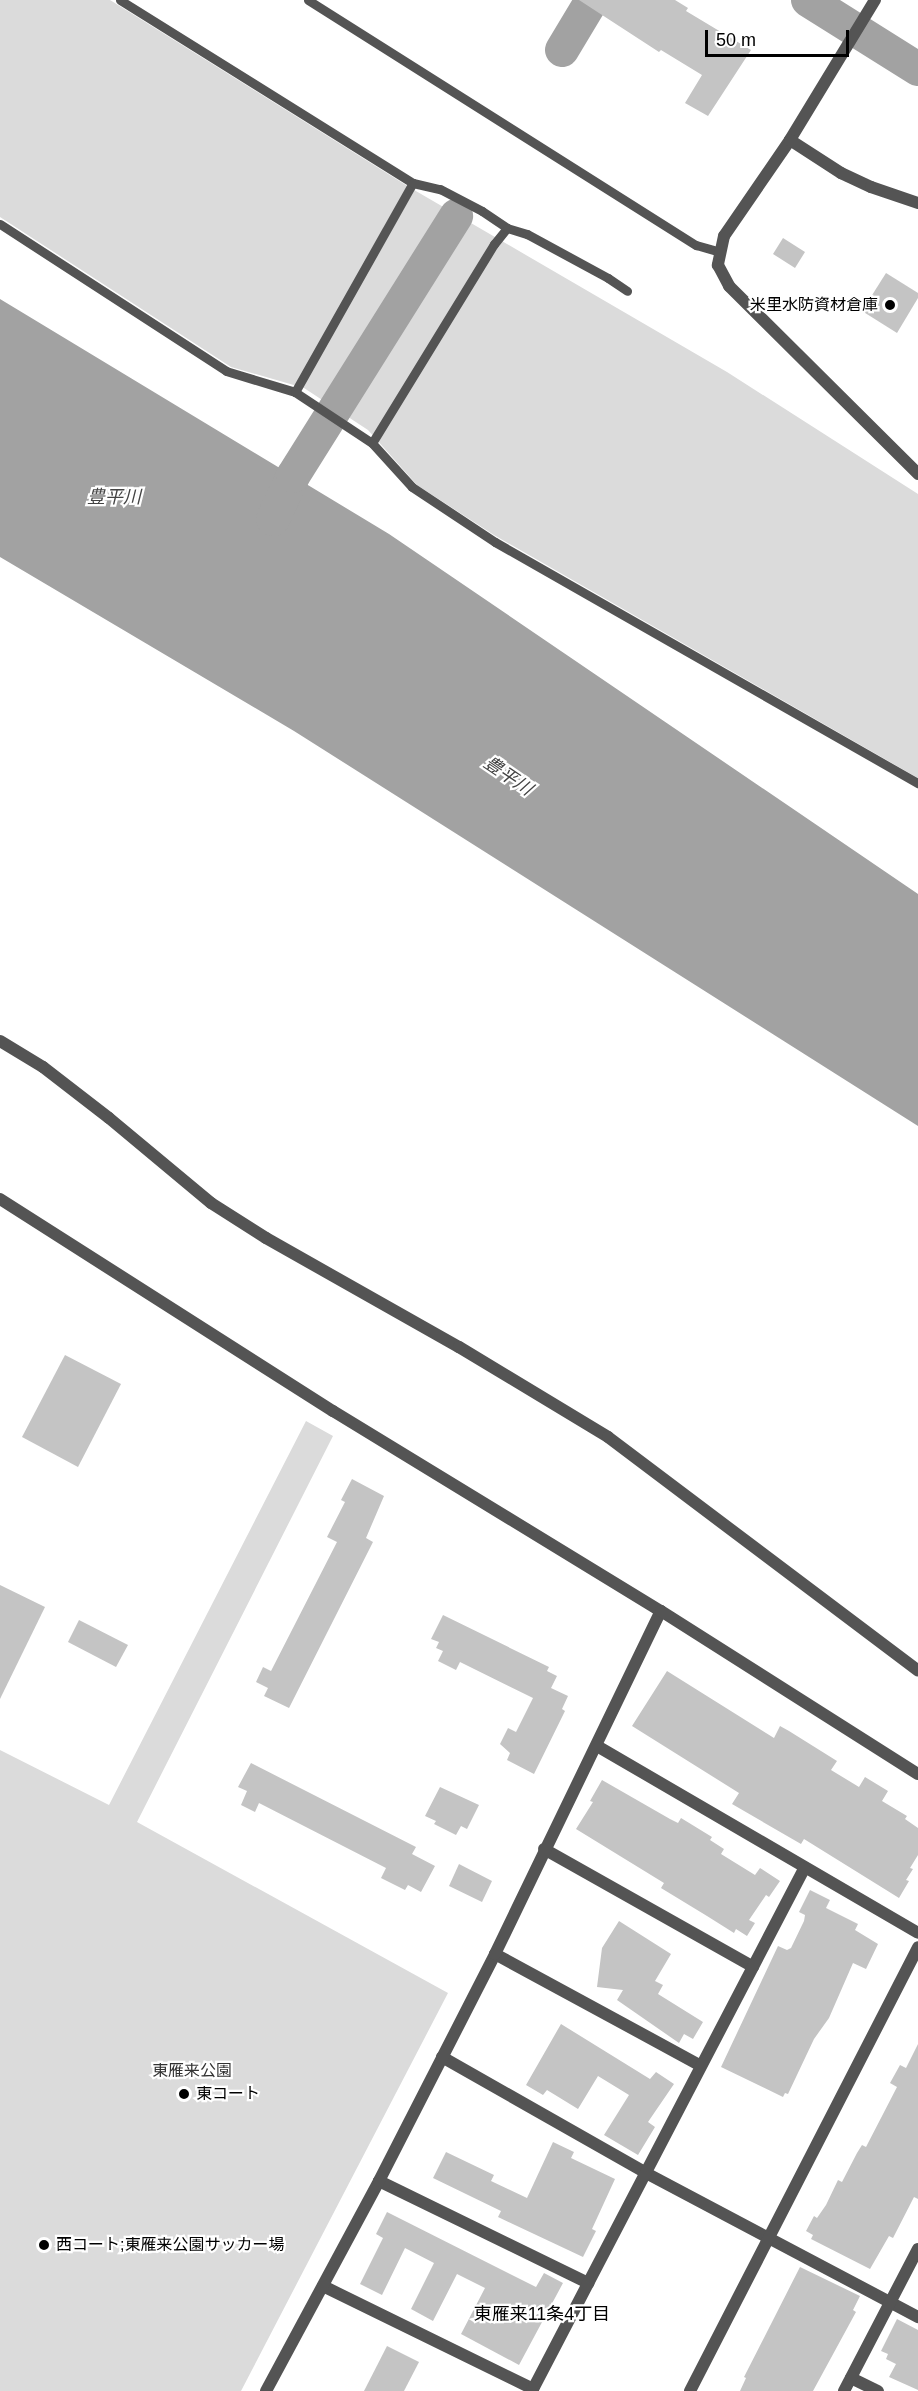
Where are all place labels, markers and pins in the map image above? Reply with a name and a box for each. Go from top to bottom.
place label: 米里水防資材倉庫 [750,295,878,315]
marker: 米里水防資材倉庫 [883,298,897,312]
place label: 東コート [196,2084,260,2104]
marker: 東コート [177,2087,191,2101]
place label: 西コート;東雁来公園サッカー場 [56,2235,284,2255]
marker: 西コート;東雁来公園サッカー場 [37,2238,51,2252]

